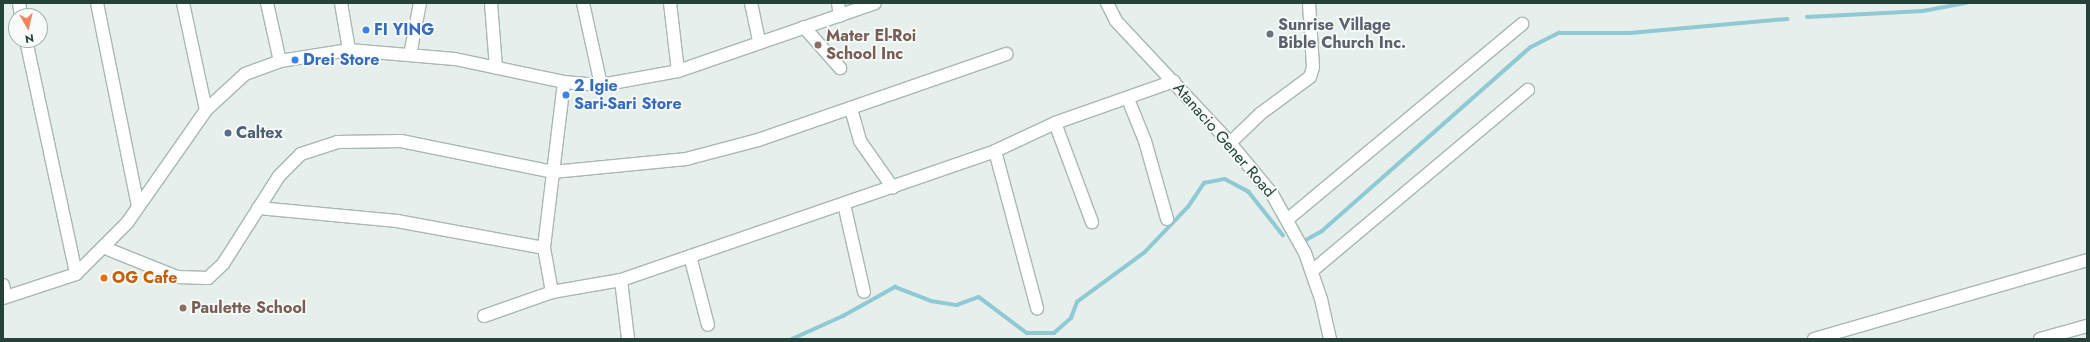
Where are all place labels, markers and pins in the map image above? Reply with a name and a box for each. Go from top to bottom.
place label: Sunrise Village Bible Church Inc. [1278,15,1406,53]
place label: FI YING [374,20,434,40]
marker: FI YING [361,25,371,35]
place label: Mater El-Roi School Inc [826,26,916,64]
marker: Sunrise Village Bible Church Inc. [1265,29,1275,39]
marker: Mater El-Roi School Inc [813,40,823,50]
place label: Drei Store [303,50,379,70]
marker: Drei Store [290,55,300,65]
place label: 2 Igie Sari-Sari Store [574,76,682,114]
marker: 2 Igie Sari-Sari Store [561,90,571,100]
place label: Caltex [236,123,283,143]
marker: Caltex [223,128,233,138]
place label: OG Cafe [112,268,177,288]
marker: OG Cafe [99,273,109,283]
place label: Paulette School [191,298,306,318]
marker: Paulette School [178,303,188,313]

